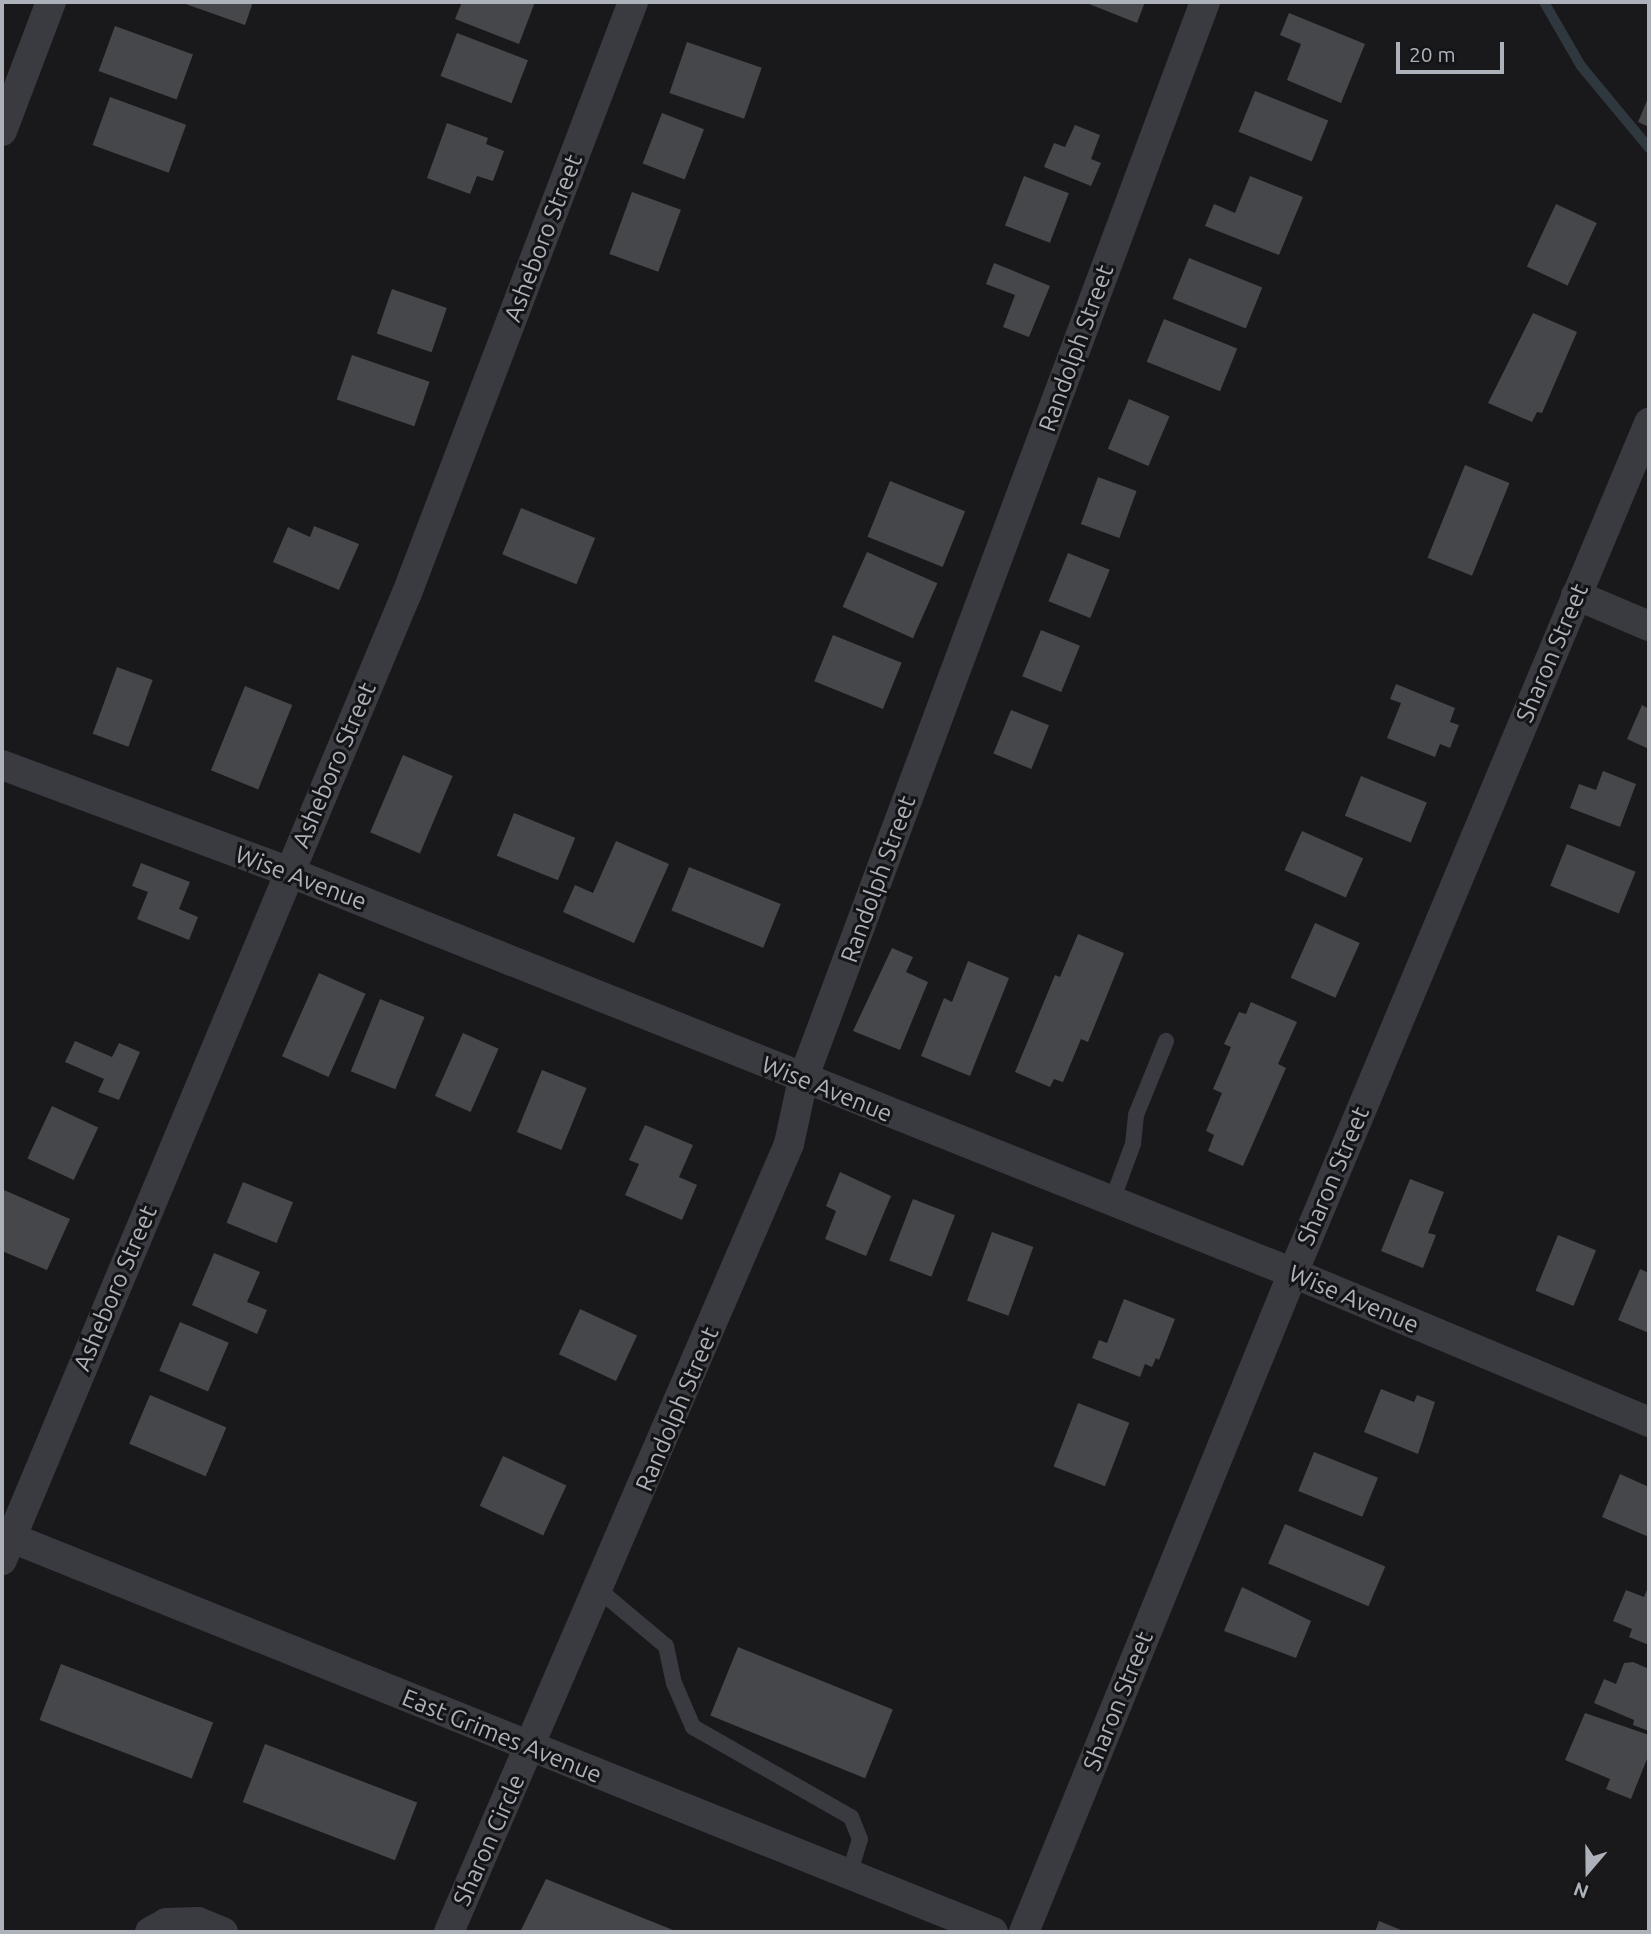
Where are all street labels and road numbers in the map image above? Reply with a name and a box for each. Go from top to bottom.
street label: Asheboro Street [498,150,588,326]
street label: Randolph Street [1032,261,1120,435]
street label: Sharon Street [1510,579,1594,727]
street label: Asheboro Street [286,678,382,852]
street label: Randolph Street [834,792,922,966]
street label: Wise Avenue [231,840,371,916]
street label: Wise Avenue [757,1050,897,1128]
street label: Sharon Street [1291,1102,1375,1250]
street label: Asheboro Street [67,1201,163,1375]
street label: Wise Avenue [1285,1259,1423,1339]
street label: Randolph Street [629,1323,725,1495]
street label: Sharon Street [1077,1627,1159,1775]
street label: East Grimes Avenue [398,1683,606,1789]
street label: Sharon Circle [447,1770,531,1910]

